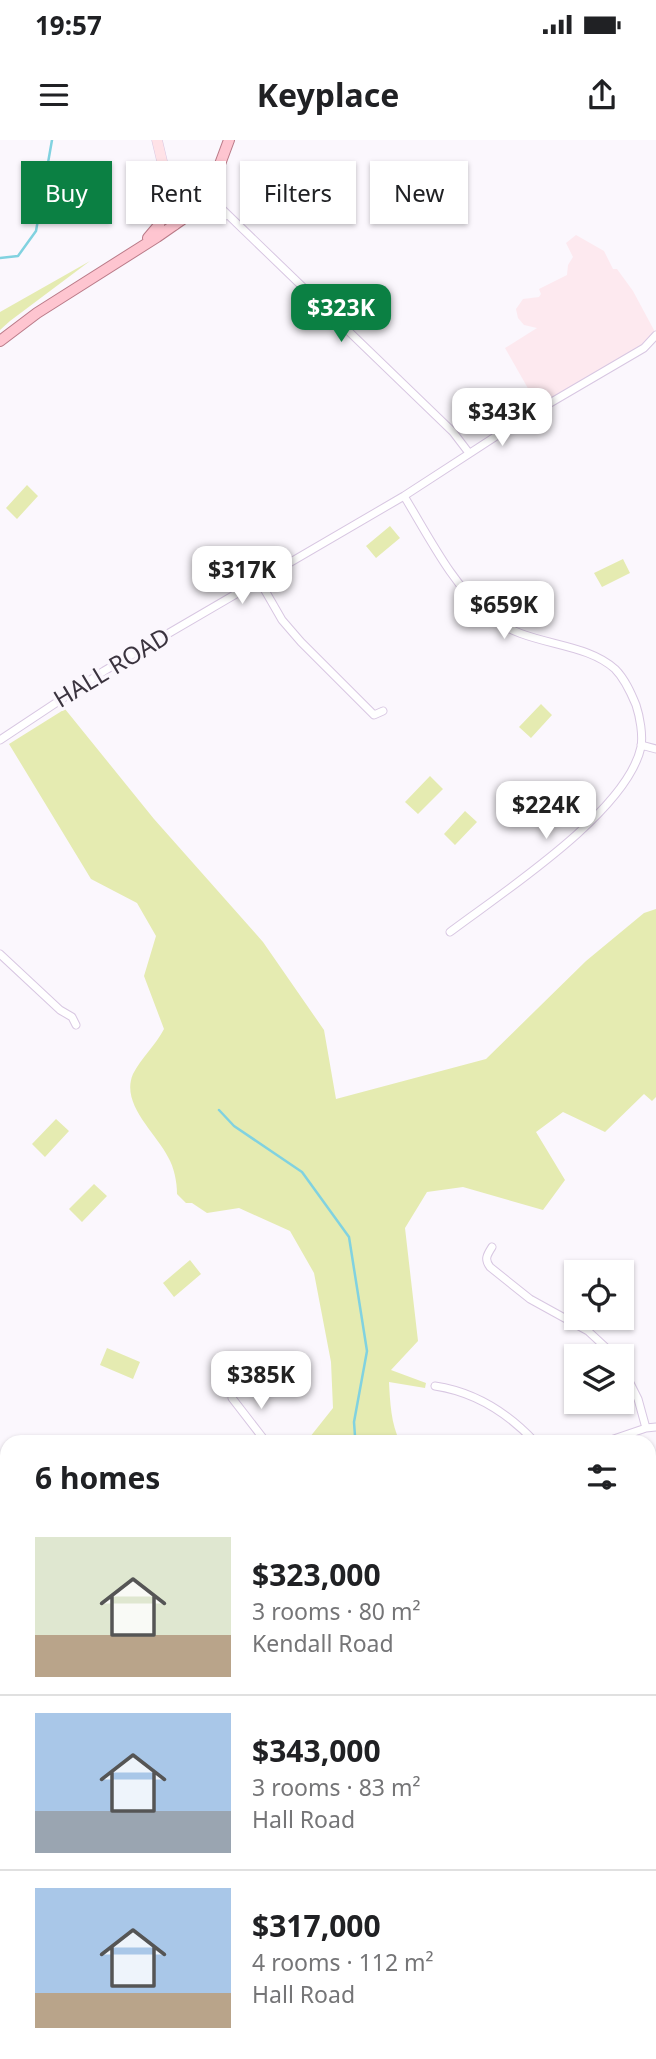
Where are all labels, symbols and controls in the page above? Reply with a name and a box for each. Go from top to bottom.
text: 19:57 [35,7,102,43]
text: Keyplace [257,73,399,116]
icon: menu [35,76,73,114]
icon: share [583,76,621,114]
chip: Buy [21,161,112,224]
chip: Rent [126,161,226,224]
chip: Filters [240,161,356,224]
chip: New [370,161,468,224]
pin: $323K [292,284,390,344]
text: $323K [307,291,375,323]
pin: $343K [453,388,551,448]
text: $343K [468,395,536,427]
pin: $317K [193,546,291,606]
text: $317K [208,553,276,585]
pin: $659K [455,582,553,641]
text: $659K [470,588,538,620]
street label: HALL ROAD [47,619,176,714]
pin: $224K [497,782,595,841]
text: $224K [512,788,580,820]
map controls [564,1260,634,1414]
button: locate [564,1260,634,1330]
button: layers [564,1344,634,1414]
pin: $385K [212,1352,310,1411]
text: $385K [227,1358,295,1390]
text: 6 homes [35,1457,160,1498]
icon: filters [583,1458,621,1496]
text: $323,000 [252,1554,381,1595]
icon: home [91,1565,175,1649]
text: 3 rooms · 80 m² [252,1595,421,1627]
text: Kendall Road [252,1627,394,1659]
text: $343,000 [252,1730,381,1771]
icon: home [91,1741,175,1825]
text: 3 rooms · 83 m² [252,1771,421,1803]
text: Hall Road [252,1803,355,1835]
text: $317,000 [252,1905,381,1946]
icon: home [91,1916,175,2000]
text: 4 rooms · 112 m² [252,1946,434,1978]
text: Hall Road [252,1978,355,2010]

